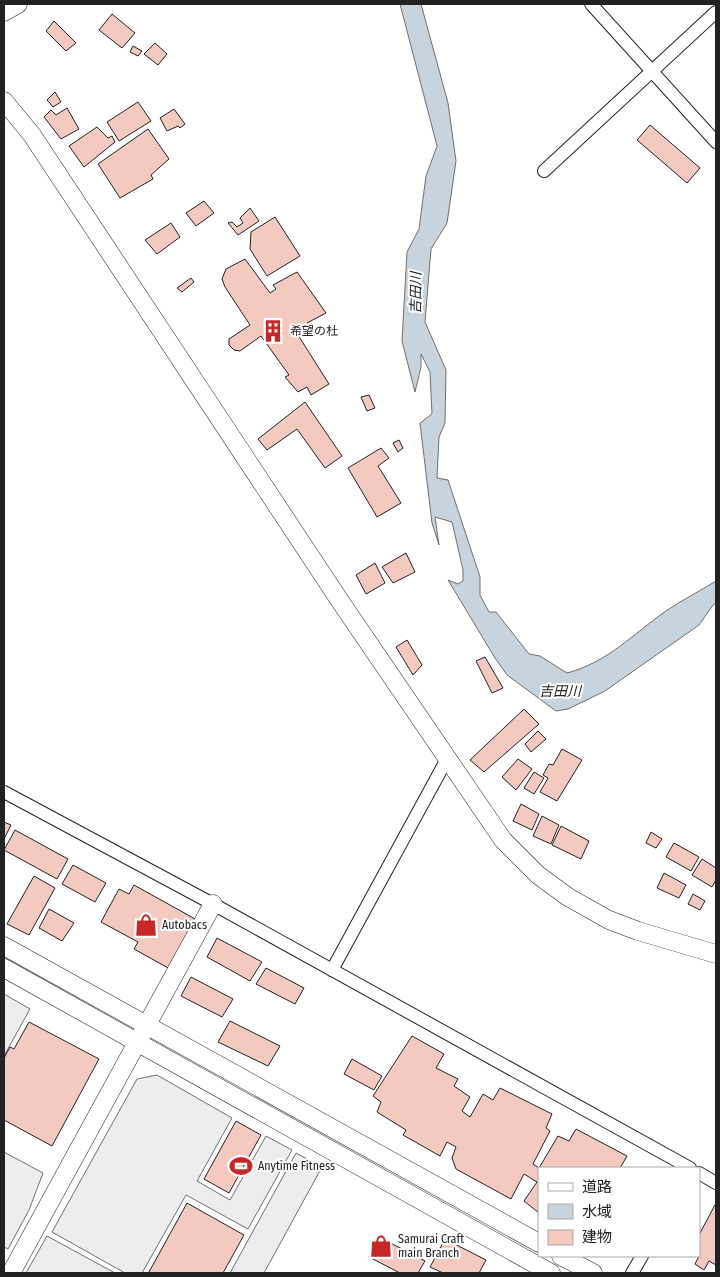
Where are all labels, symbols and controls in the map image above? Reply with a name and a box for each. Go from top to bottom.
water label: 吉田川 [407,270,425,314]
building icon: 希望の杜 [260,318,286,344]
place label: 希望の杜 [290,324,338,338]
water label: 吉田川 [539,683,583,700]
shop icon: Autobacs [133,912,159,938]
place label: Autobacs [162,918,207,932]
sports icon: Anytime Fitness [228,1153,254,1179]
place label: Anytime Fitness [258,1159,335,1173]
legend [538,1167,700,1257]
text: 道路 [582,1178,612,1196]
text: 水域 [582,1203,612,1221]
text: 建物 [582,1228,612,1246]
place label: Samurai Craft main Branch [398,1232,464,1260]
shop icon: Samurai Craft main Branch [368,1233,394,1259]

